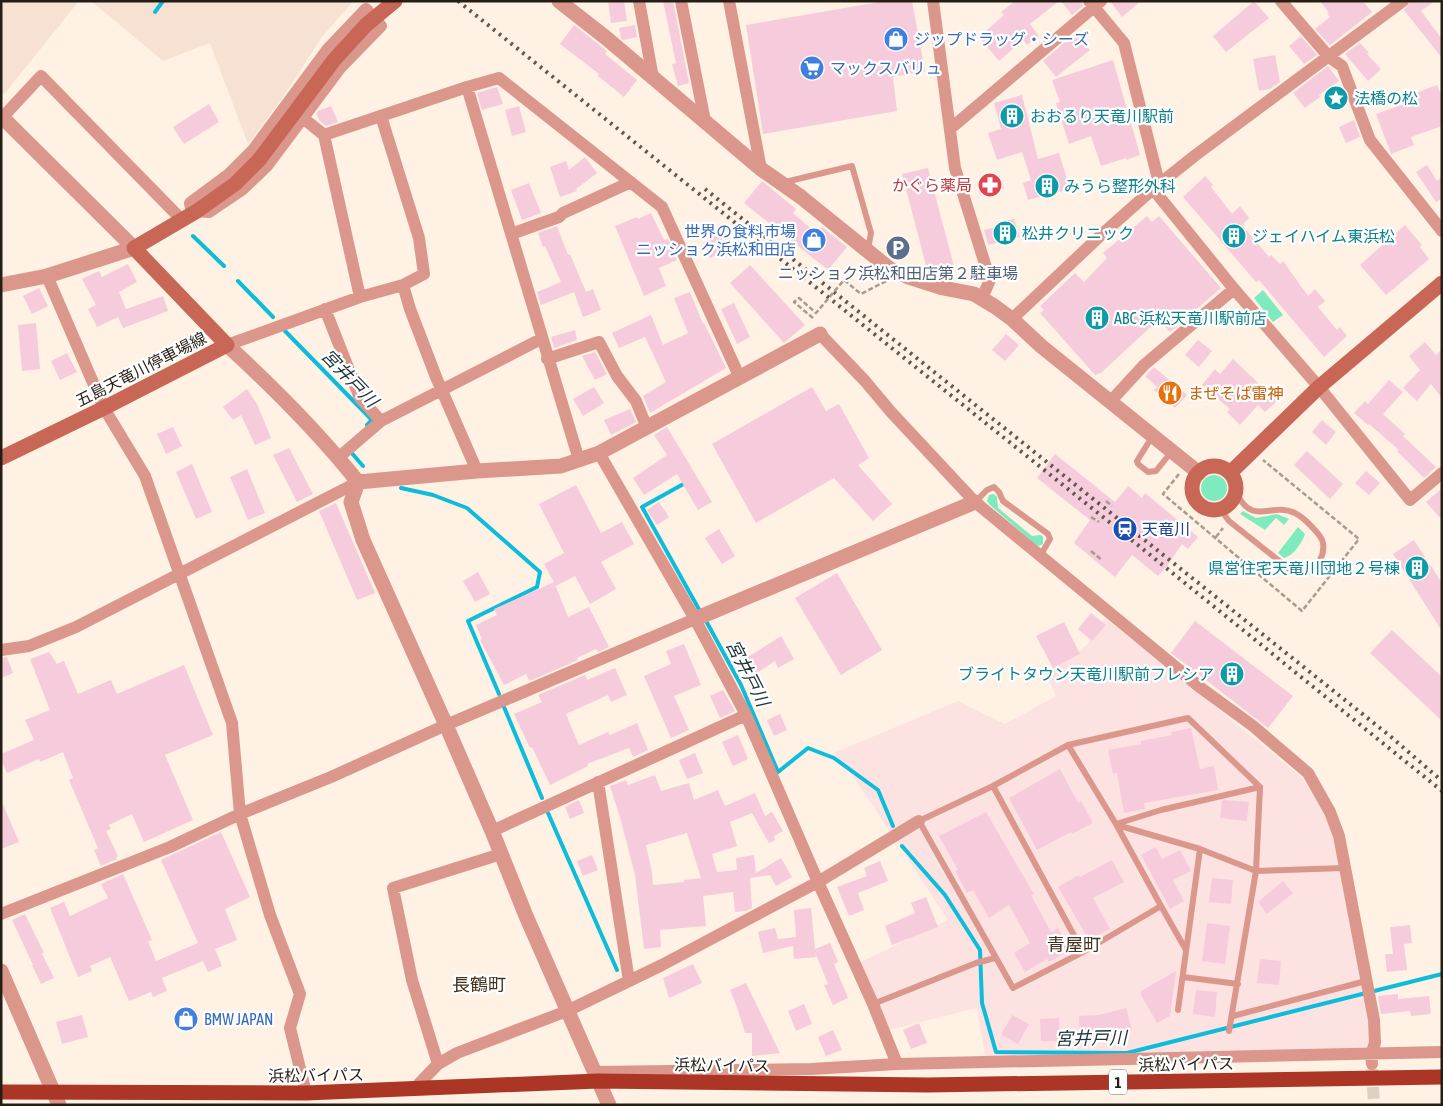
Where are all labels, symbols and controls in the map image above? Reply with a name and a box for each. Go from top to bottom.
shop icon: ジップドラッグ・シーズ [883,26,909,52]
place label: ジップドラッグ・シーズ [914,30,1089,48]
supermarket icon: マックスバリュ [799,55,825,81]
place label: マックスバリュ [830,59,942,77]
place icon: 法橋の松 [1323,85,1349,111]
place label: 法橋の松 [1354,89,1418,107]
building icon: おおるり天竜川駅前 [999,103,1025,129]
place label: おおるり天竜川駅前 [1030,107,1174,125]
pharmacy icon: かぐら薬局 [977,172,1003,198]
building icon: みうら整形外科 [1034,173,1060,199]
place label: かぐら薬局 [892,176,972,194]
place label: みうら整形外科 [1064,177,1176,195]
building icon: 松井クリニック [992,220,1018,246]
place label: 世界の食料市場 ニッショク浜松和田店 [636,222,796,258]
building icon: ジェイハイム東浜松 [1221,223,1247,249]
place label: 松井クリニック [1022,224,1134,242]
shop icon: 世界の食料市場 ニッショク浜松和田店 [801,227,827,253]
place label: ジェイハイム東浜松 [1252,227,1395,245]
parking icon: ニッショク浜松和田店第２駐車場 [885,235,911,261]
place label: ニッショク浜松和田店第２駐車場 [778,264,1018,282]
building icon: ABC 浜松天竜川駅前店 [1084,305,1110,331]
place label: ABC 浜松天竜川駅前店 [1114,309,1267,327]
street label: 五島天竜川停車場線 [73,328,209,410]
water label: 宮井戸川 [317,345,384,413]
restaurant icon: まぜそば雷神 [1157,380,1183,406]
place label: まぜそば雷神 [1188,384,1284,402]
station icon: 天竜川 [1112,516,1138,542]
place label: 天竜川 [1142,520,1190,538]
building icon: 県営住宅天竜川団地２号棟 [1404,555,1430,581]
place label: 県営住宅天竜川団地２号棟 [1208,559,1400,577]
water label: 宮井戸川 [722,636,775,712]
building icon: ブライトタウン天竜川駅前フレシア [1219,661,1245,687]
place label: ブライトタウン天竜川駅前フレシア [958,665,1214,683]
district label: 青屋町 [1047,934,1101,955]
district label: 長鶴町 [452,974,506,995]
shop icon: BMW JAPAN [173,1006,199,1032]
place label: BMW JAPAN [204,1010,274,1028]
water label: 宮井戸川 [1055,1027,1129,1049]
street label: 浜松バイパス [1138,1054,1234,1074]
street label: 浜松バイパス [674,1055,770,1075]
street label: 浜松バイパス [268,1065,364,1085]
road number: 1 [1109,1070,1127,1094]

